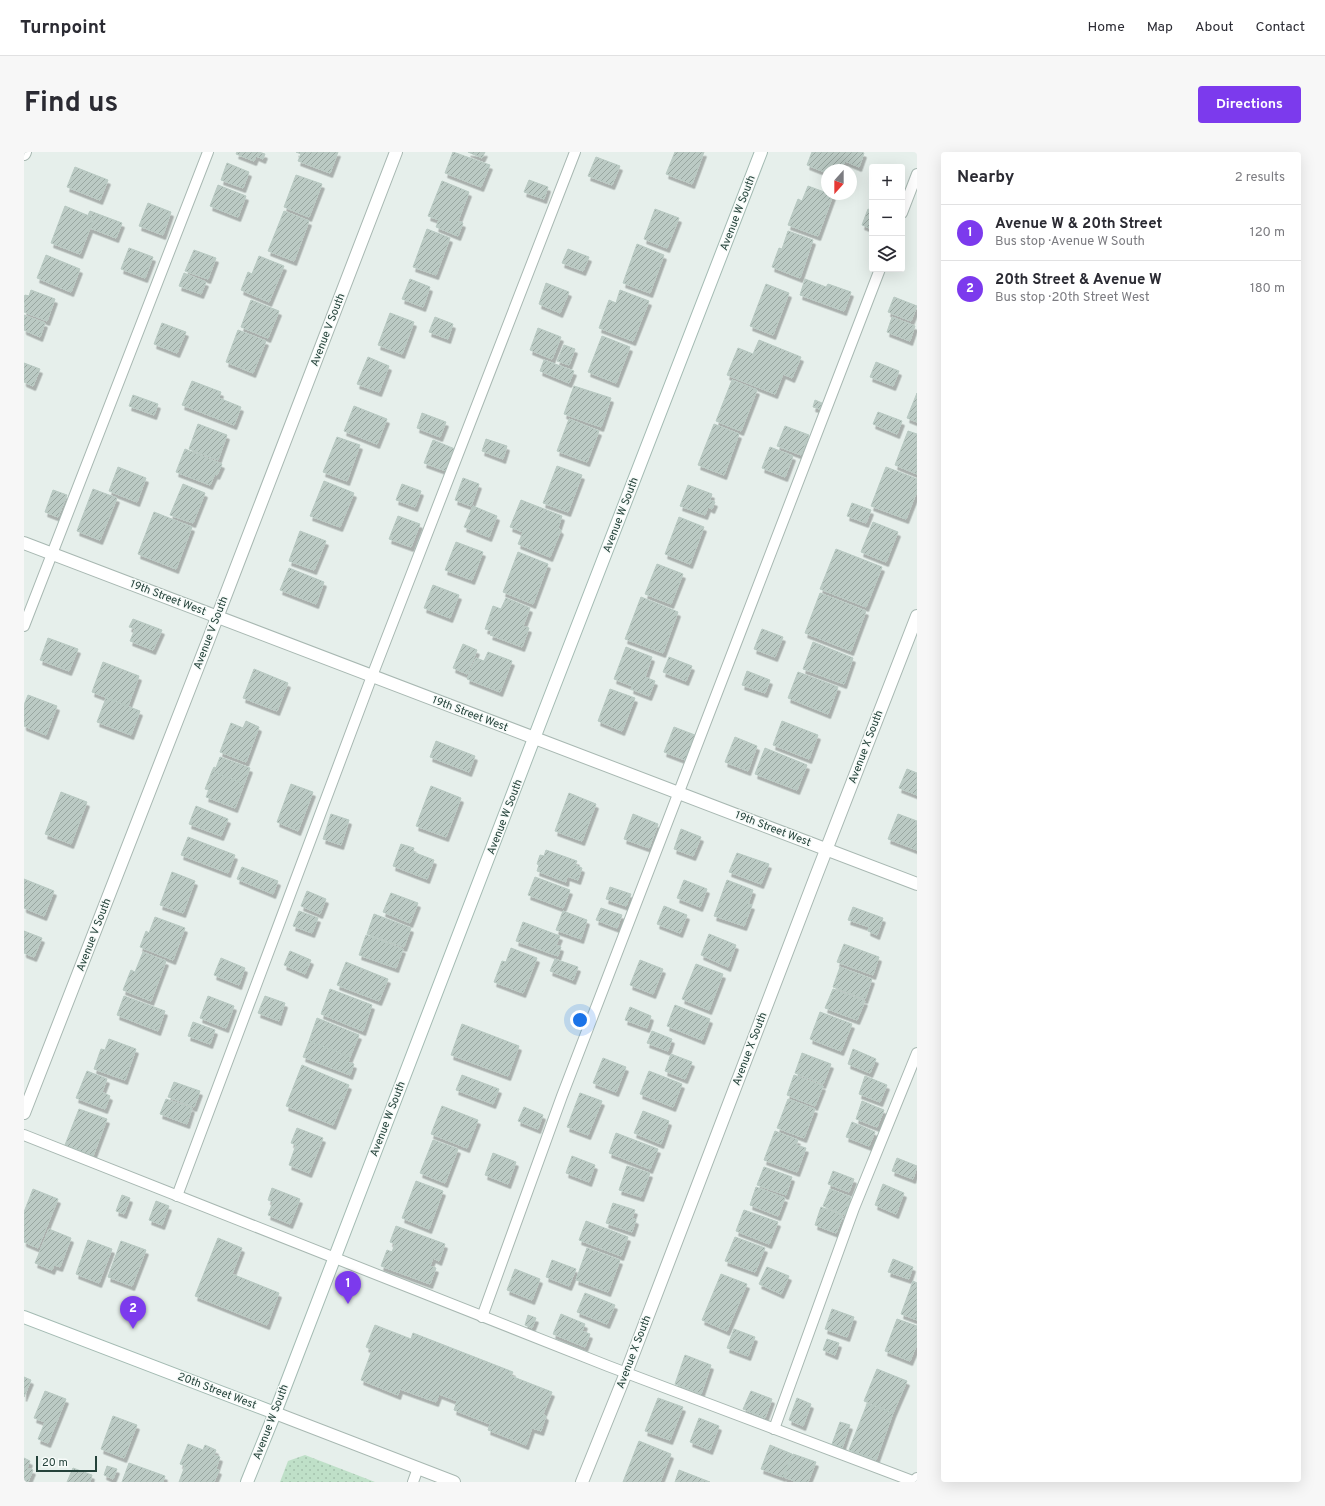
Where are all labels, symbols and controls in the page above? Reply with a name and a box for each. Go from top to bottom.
text: Turnpoint [20,16,106,40]
text: Home [1088,19,1125,36]
text: Map [1147,19,1173,36]
text: About [1195,19,1234,36]
text: Contact [1256,19,1305,36]
text: Find us [24,86,118,122]
button: Directions [1198,86,1301,123]
north arrow [821,164,857,200]
map controls [869,164,905,272]
button: + [869,164,905,200]
text: Nearby [957,167,1014,189]
text: 2 results [1235,170,1285,186]
street label: Avenue W South [717,173,759,253]
button: − [869,200,905,236]
text: Avenue W & 20th Street [995,215,1162,234]
text: 1 [967,225,973,241]
text: 120 m [1250,225,1285,241]
text: Bus stop · Avenue W South [995,234,1145,250]
button: layers [869,236,905,272]
text: 20th Street & Avenue W [995,271,1162,290]
text: 2 [966,281,974,297]
text: 180 m [1250,281,1285,297]
text: Bus stop · 20th Street West [995,290,1150,306]
street label: Avenue V South [308,292,348,368]
street label: Avenue W South [600,475,642,555]
street label: 19th Street West [128,577,208,619]
street label: Avenue V South [191,595,231,671]
street label: 19th Street West [430,693,510,735]
street label: Avenue X South [846,708,886,786]
street label: Avenue W South [484,777,526,857]
street label: 19th Street West [733,808,813,850]
street label: Avenue V South [74,897,114,973]
your location [570,1010,590,1030]
street label: Avenue X South [730,1010,770,1088]
street label: Avenue W South [367,1079,409,1159]
pin: 1 [335,1271,361,1304]
pin: 2 [120,1296,146,1329]
street label: Avenue X South [614,1313,654,1391]
street label: 20th Street West [176,1370,258,1412]
street label: Avenue W South [250,1382,292,1462]
scale bar [36,1454,97,1473]
text: 20 m [42,1456,68,1470]

